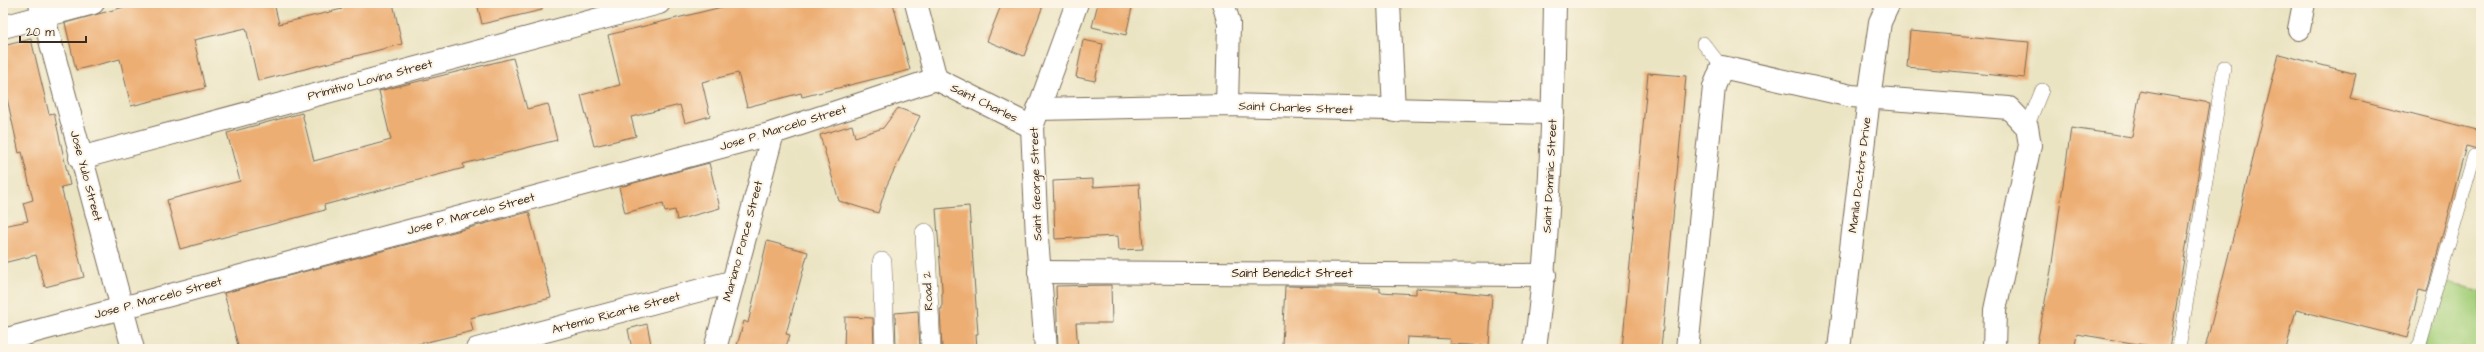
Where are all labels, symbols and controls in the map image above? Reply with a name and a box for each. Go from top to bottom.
scale bar [20,18,86,44]
text: 20 m [26,24,55,41]
street label: Primitivo Lovina Street [306,55,435,105]
street label: Saint Charles [948,79,1020,127]
street label: Saint Charles Street [1238,98,1354,119]
street label: Jose P. Marcelo Street [718,101,849,155]
street label: Manila Doctors Drive [1844,116,1876,234]
street label: Saint Dominic Street [1539,118,1561,233]
street label: Saint George Street [1026,127,1047,241]
street label: Jose Yulo Street [66,129,106,223]
street label: Mariano Ponce Street [719,179,767,303]
street label: Jose P. Marcelo Street [405,189,537,239]
street label: Saint Benedict Street [1231,265,1353,282]
street label: Road 2 [918,271,938,311]
street label: Jose P. Marcelo Street [92,273,224,323]
street label: Artemio Ricarte Street [550,288,682,338]

